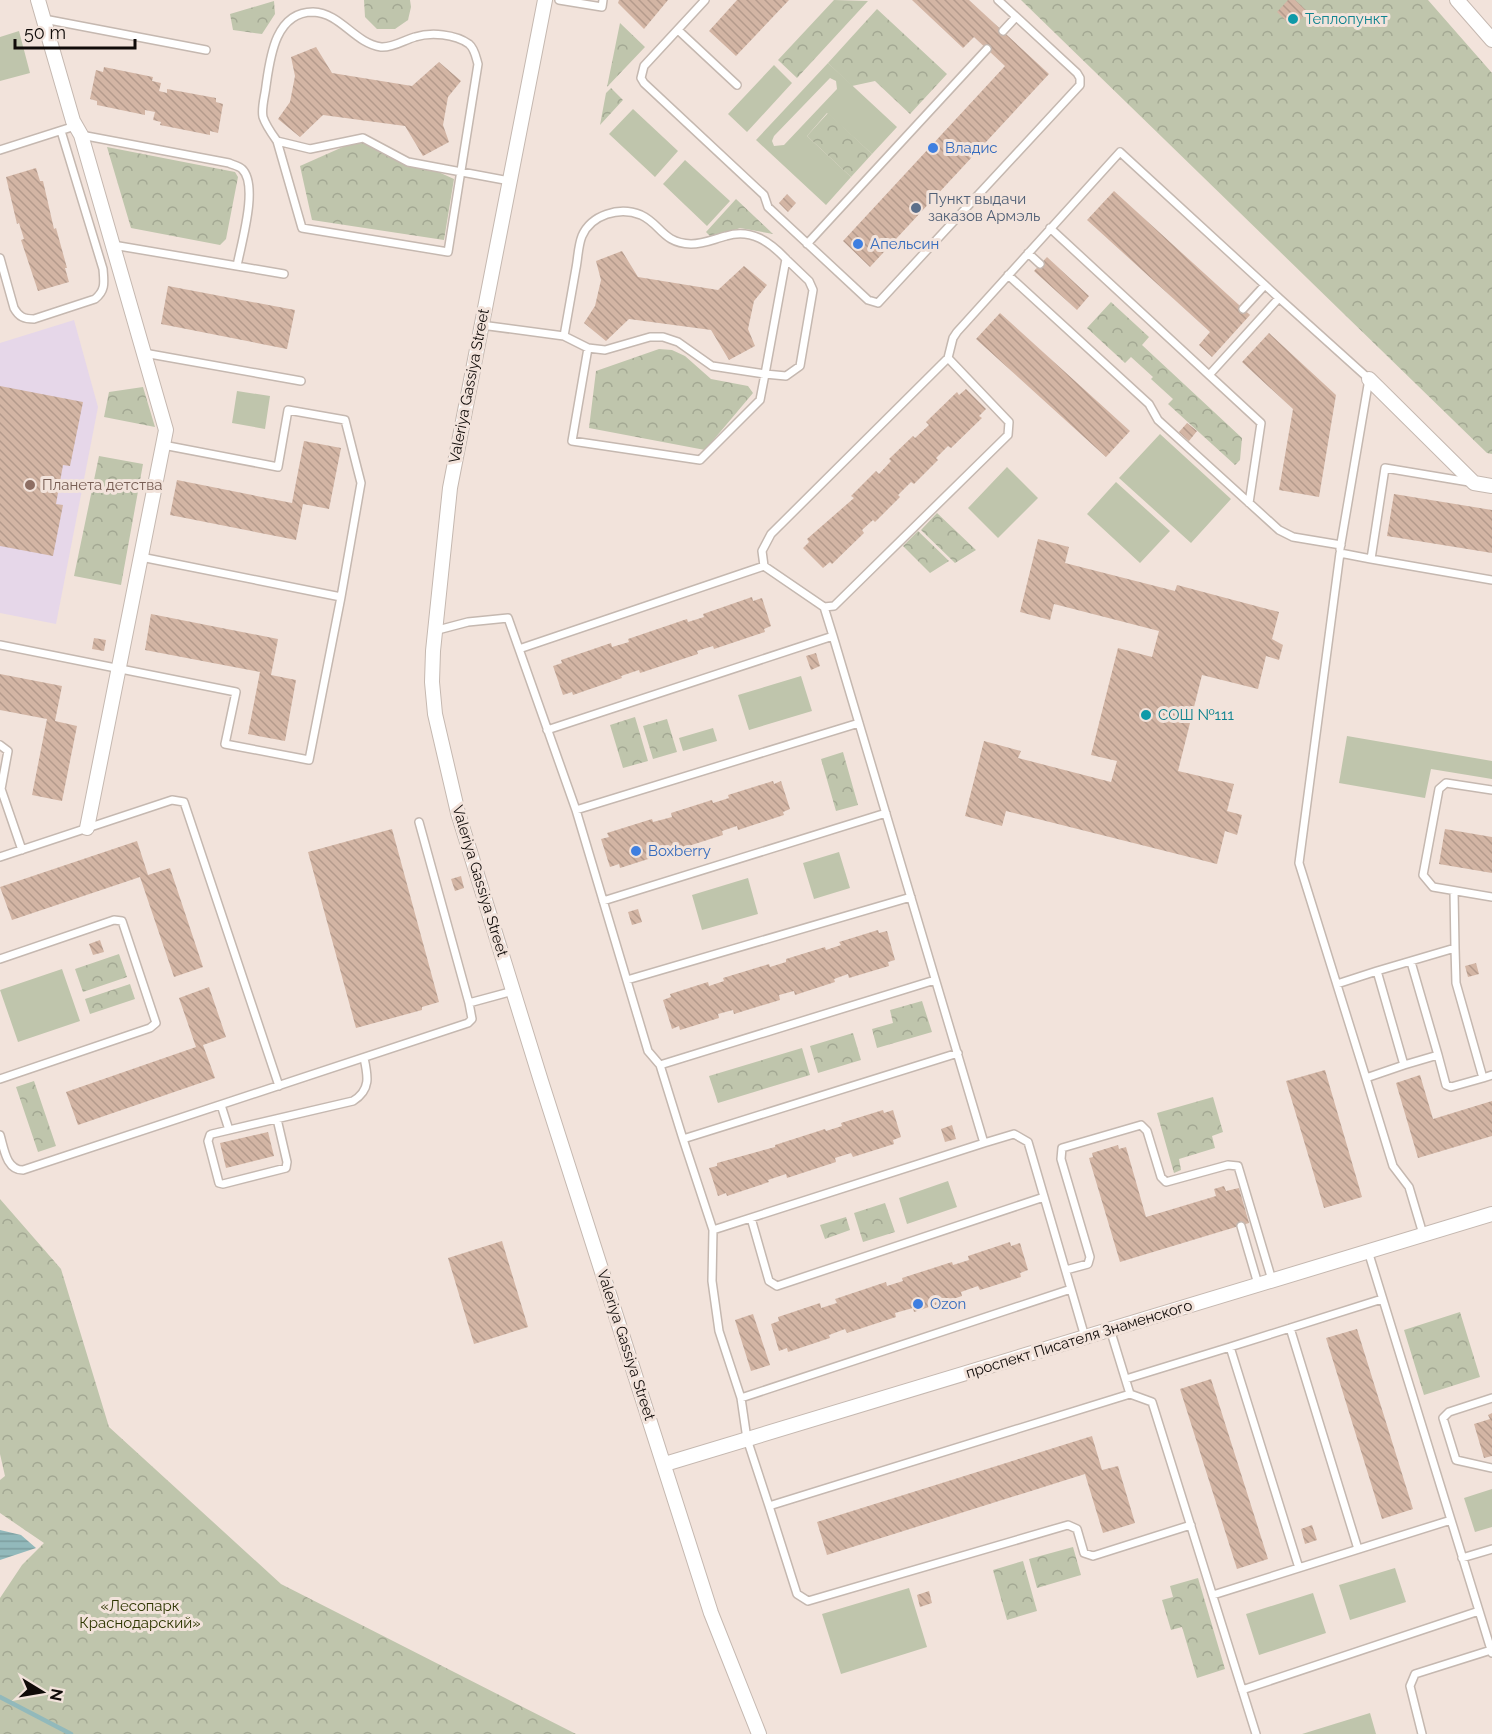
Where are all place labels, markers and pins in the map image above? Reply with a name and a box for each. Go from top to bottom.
place label: Теплопункт [1305,10,1388,28]
marker: Теплопункт [1286,12,1300,26]
place label: Владис [945,139,998,157]
marker: Владис [926,141,940,155]
place label: Пункт выдачи заказов Армэль [928,190,1040,225]
marker: Пункт выдачи заказов Армэль [909,201,923,215]
place label: Апельсин [870,235,939,253]
marker: Апельсин [851,237,865,251]
place label: Планета детства [42,476,162,494]
marker: Планета детства [23,478,37,492]
place label: СОШ №111 [1158,706,1234,724]
marker: СОШ №111 [1139,708,1153,722]
place label: Boxberry [648,842,711,860]
marker: Boxberry [629,844,643,858]
place label: Ozon [930,1295,966,1313]
marker: Ozon [911,1297,925,1311]

